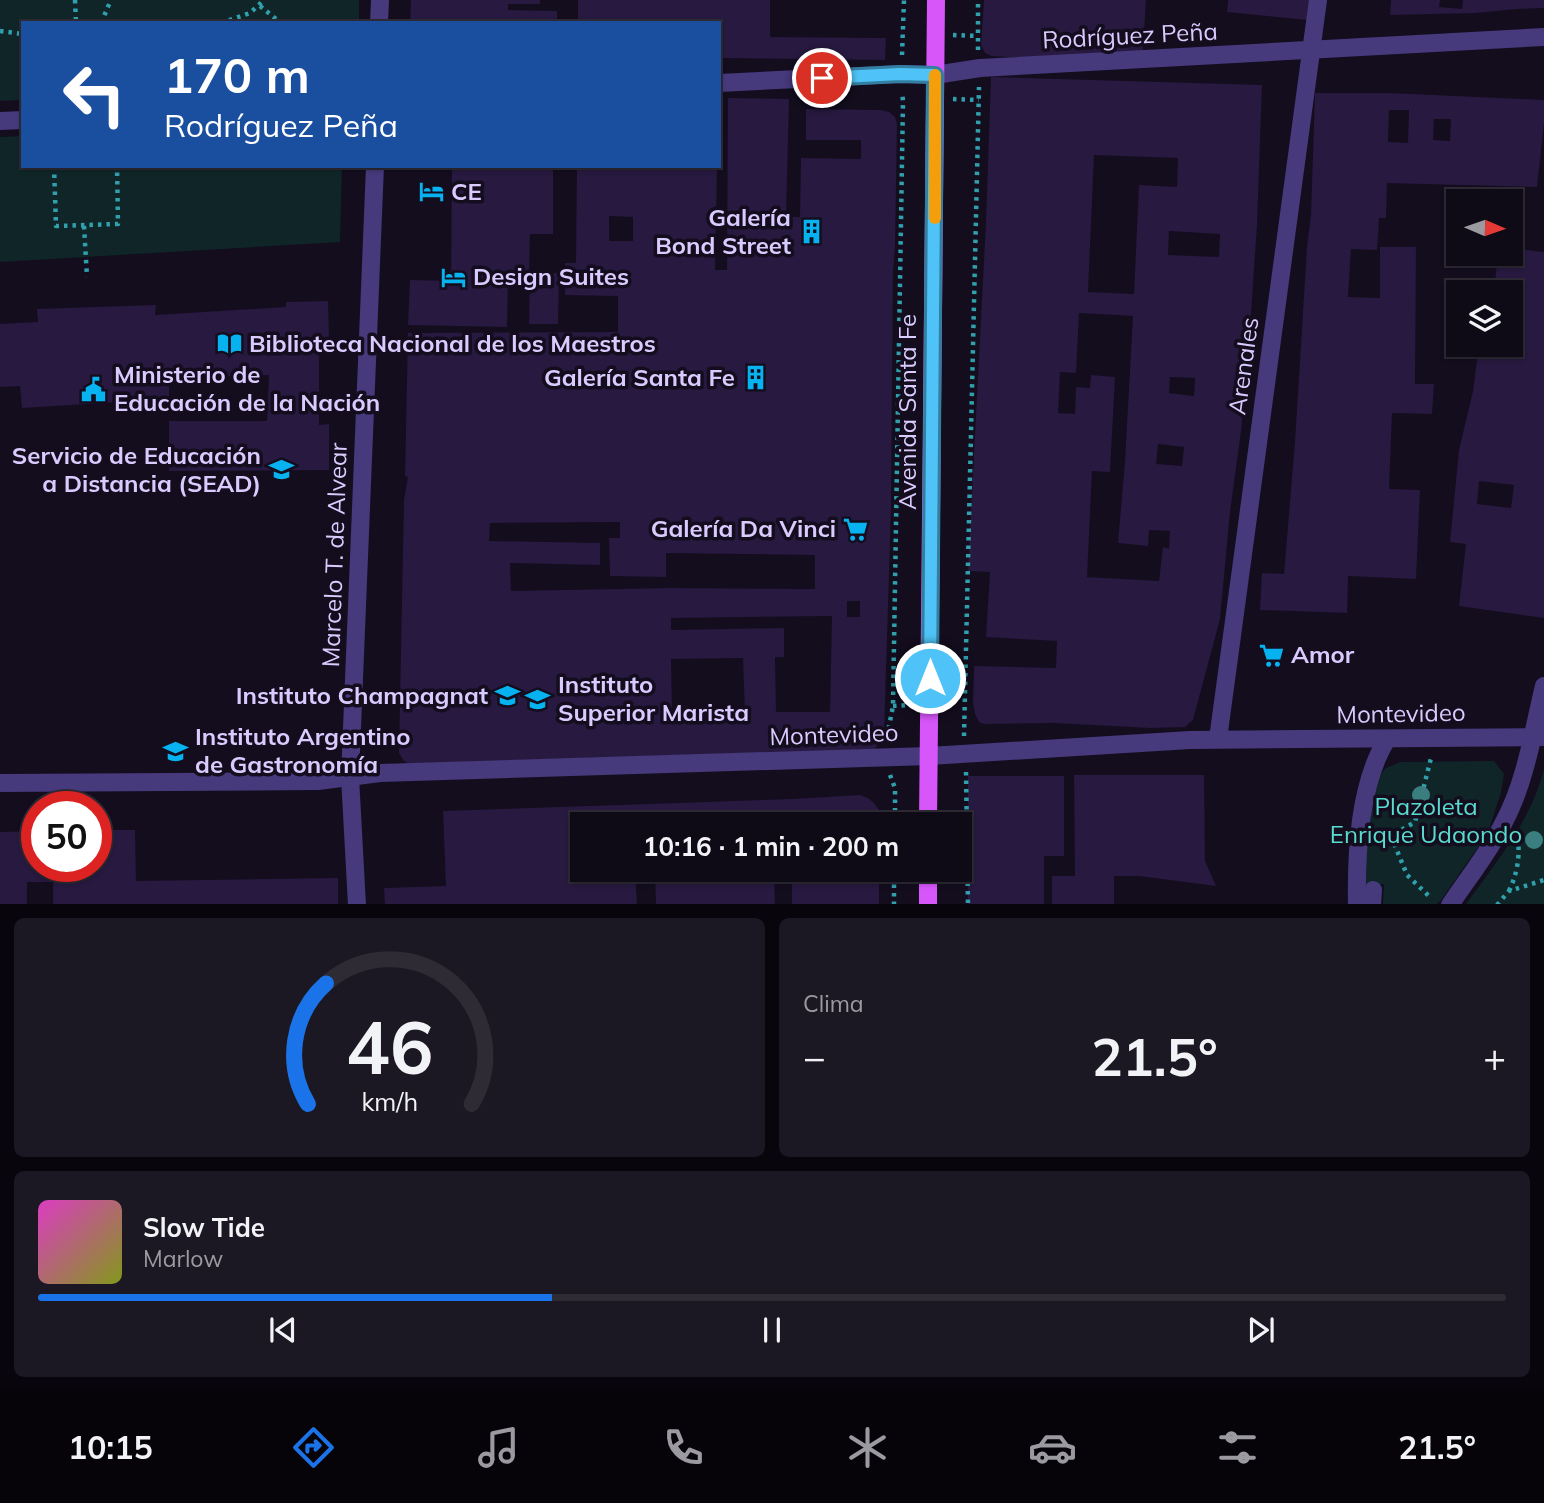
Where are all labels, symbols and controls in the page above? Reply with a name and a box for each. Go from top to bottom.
street label: Rodríguez Peña [1042,15,1218,55]
text: 170 m [164,44,310,105]
pin [792,48,852,108]
icon: left [49,49,140,140]
icon: arrive [803,59,841,97]
text: Rodríguez Peña [164,105,398,145]
place label: CE [451,176,482,206]
hotel icon: CE [417,178,445,206]
north arrow [1446,189,1522,266]
map controls [1446,189,1523,357]
place label: Galería Bond Street [655,202,791,260]
building icon: Galería Bond Street [797,218,825,246]
place label: Design Suites [473,261,629,291]
hotel icon: Design Suites [439,263,467,291]
button: layers [1446,280,1523,357]
street label: Avenida Santa Fe [892,314,922,510]
street label: Arenales [1221,315,1265,417]
place label: Biblioteca Nacional de los Maestros [249,328,656,358]
library icon: Biblioteca Nacional de los Maestros [215,330,243,358]
place label: Ministerio de Educación de la Nación [114,359,380,417]
place label: Galería Santa Fe [544,362,735,392]
building icon: Galería Santa Fe [741,364,769,392]
public building icon: Ministerio de Educación de la Nación [80,375,108,403]
place label: Servicio de Educación a Distancia (SEAD) [12,440,261,498]
street label: Marcelo T. de Alvear [315,442,353,668]
school or university icon: Servicio de Educación a Distancia (SEAD) [267,456,295,484]
place label: Galería Da Vinci [651,513,836,543]
supermarket icon: Galería Da Vinci [842,515,870,543]
place label: Amor [1291,639,1355,669]
position arrow [893,641,967,715]
supermarket icon: Amor [1257,641,1285,669]
place label: Instituto Superior Marista [558,669,749,727]
place label: Instituto Champagnat [236,680,488,710]
school or university icon: Instituto Champagnat [494,682,522,710]
school or university icon: Instituto Superior Marista [524,685,552,713]
street label: Montevideo [1336,697,1466,729]
street label: Montevideo [769,717,899,751]
place label: Instituto Argentino de Gastronomía [195,721,411,779]
school or university icon: Instituto Argentino de Gastronomía [161,737,189,765]
speed limit sign: 50 [21,791,112,882]
park label: Plazoleta Enrique Udaondo [1330,791,1522,849]
text: 10:16 · 1 min · 200 m [643,830,899,863]
text: Clima [803,989,864,1018]
text: 46 [346,1001,433,1092]
text: 21.5° [1091,1024,1218,1089]
text: − [803,1033,826,1081]
text: + [1483,1033,1506,1081]
text: km/h [361,1085,418,1116]
text: Slow Tide [143,1211,265,1244]
text: Marlow [143,1244,223,1273]
icon: previous [264,1311,302,1349]
icon: pause [753,1311,791,1349]
icon: next [1242,1311,1280,1349]
icon: directions [289,1423,338,1472]
icon: music [474,1423,523,1472]
icon: phone [659,1423,708,1472]
icon: climate [843,1423,892,1472]
icon: car [1028,1423,1077,1472]
icon: filters [1213,1423,1262,1472]
text: 10:15 [68,1427,153,1467]
text: 21.5° [1398,1427,1476,1467]

